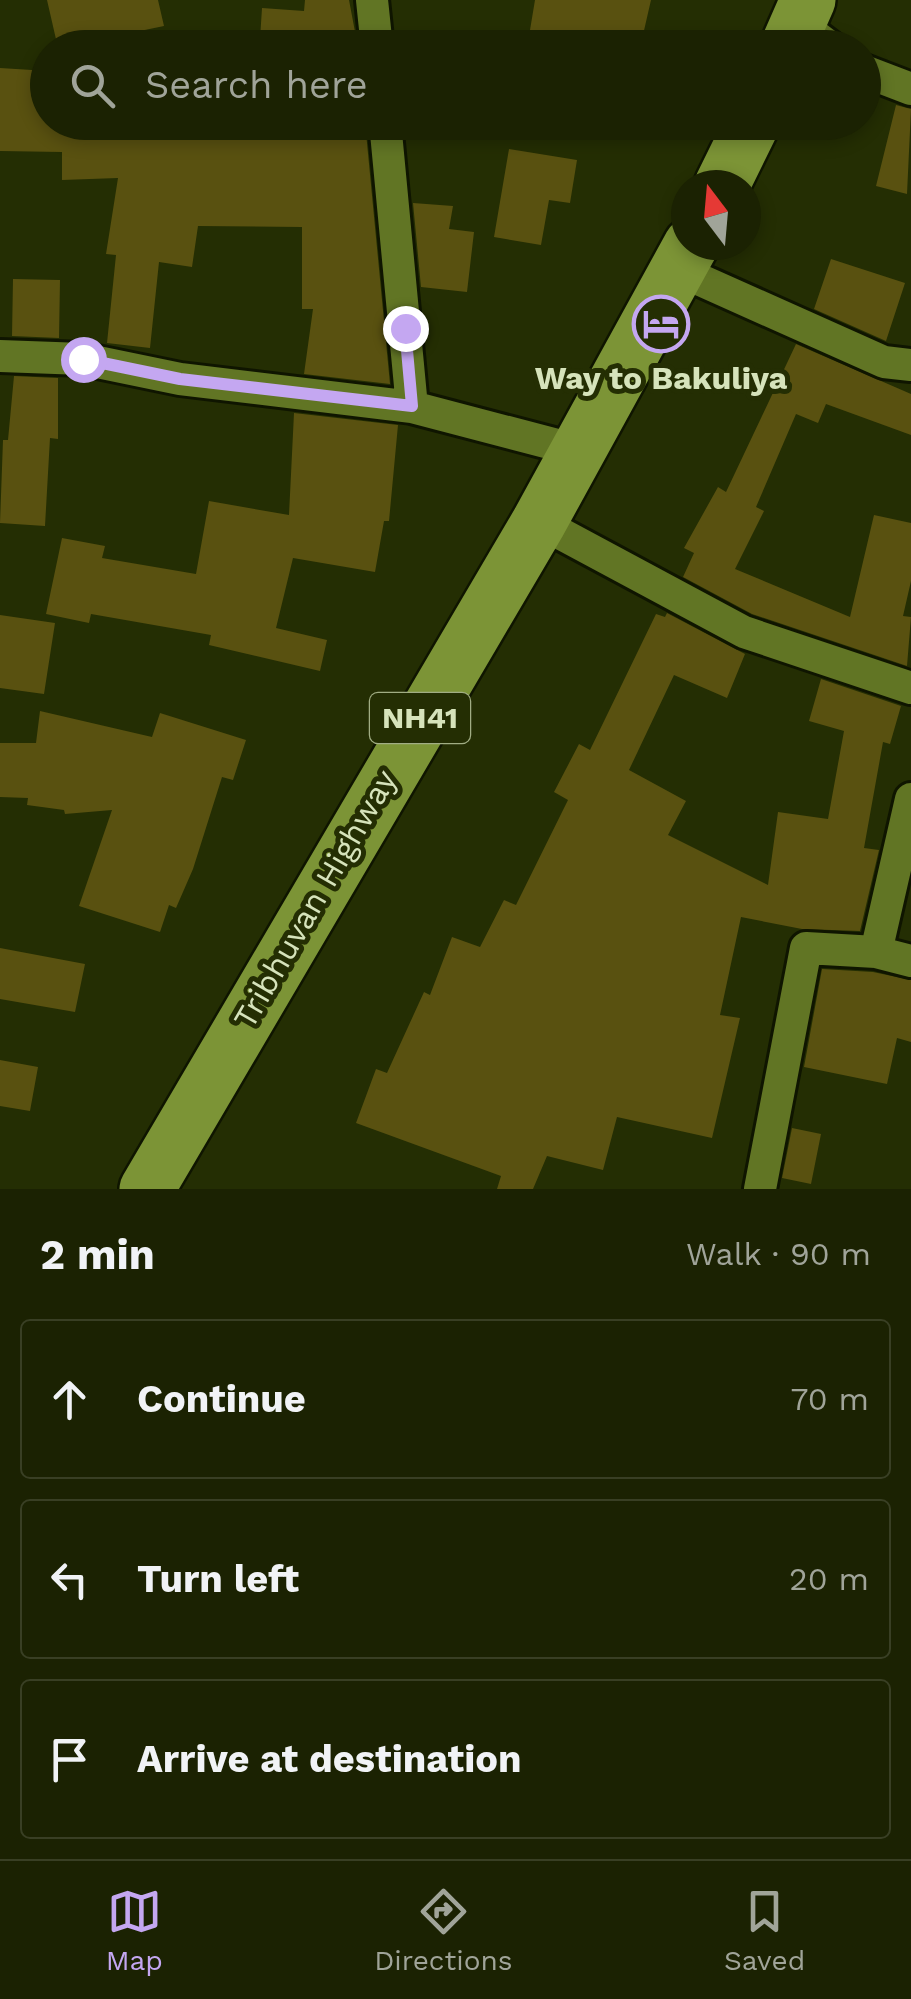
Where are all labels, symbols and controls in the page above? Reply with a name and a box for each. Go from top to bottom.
search box [30,30,881,140]
icon: search [65,58,120,113]
text: Search here [145,63,368,107]
north arrow [671,170,761,260]
hotel icon: Way to Bakuliya [631,294,691,354]
route end [383,306,429,352]
route start [61,337,107,383]
place label: Way to Bakuliya [535,359,788,397]
road number: NH41 [370,693,470,743]
street label: Tribhuvan Highway [226,763,405,1035]
text: 2 min [40,1230,155,1279]
text: Walk · 90 m [686,1235,871,1273]
icon: ahead [42,1372,97,1427]
text: Continue [137,1377,306,1421]
text: 70 m [790,1380,869,1418]
icon: left [42,1552,97,1607]
text: Turn left [137,1557,299,1601]
text: 20 m [789,1560,869,1598]
icon: arrive [42,1732,97,1787]
text: Arrive at destination [137,1737,522,1781]
tab: Map [106,1884,163,1977]
tab: Directions [374,1884,513,1977]
tab: Saved [724,1884,805,1977]

